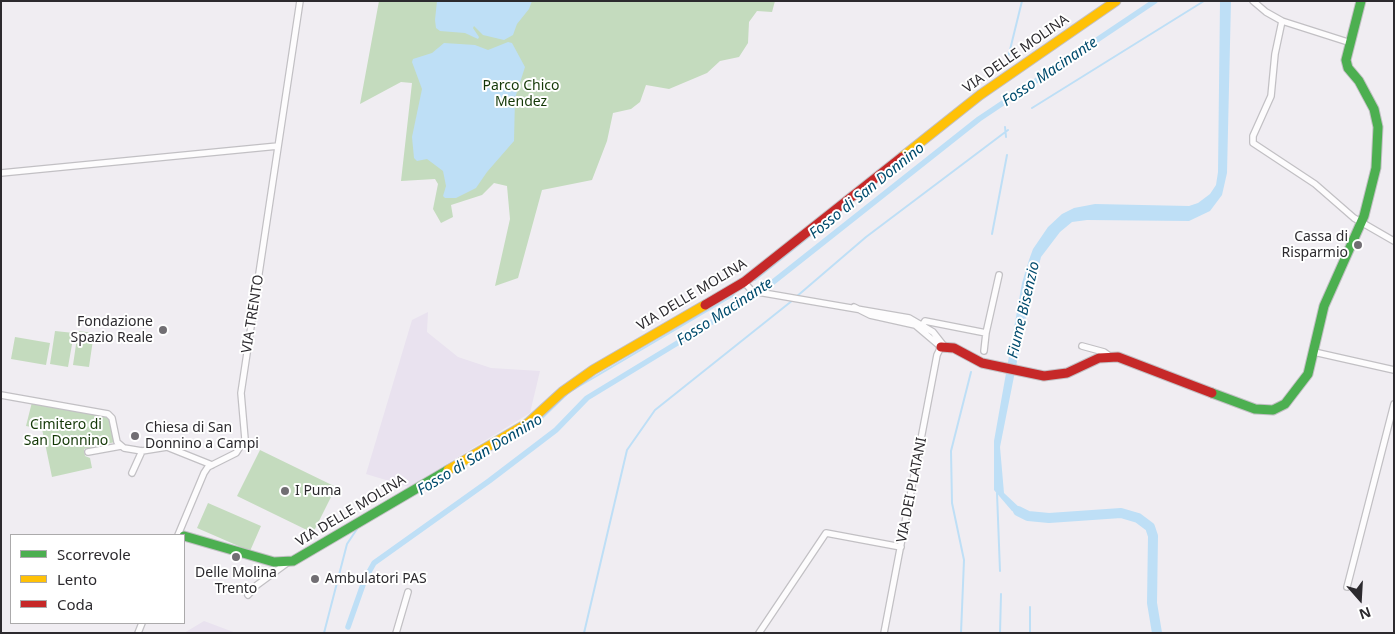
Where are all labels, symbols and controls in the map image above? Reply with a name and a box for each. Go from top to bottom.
street label: VIA DELLE MOLINA [960,11,1072,97]
water label: Fosso Macinante [999,33,1101,111]
park label: Parco Chico Mendez [483,78,559,110]
water label: Fosso di San Donnino [806,139,928,243]
place label: Cassa di Risparmio [1282,229,1348,262]
marker: Cassa di Risparmio [1352,239,1364,251]
street label: VIA DELLE MOLINA [634,256,750,334]
water label: Fiume Bisenzio [1004,260,1044,360]
street label: VIA TRENTO [239,274,267,354]
water label: Fosso Macinante [674,274,776,350]
place label: Fondazione Spazio Reale [71,314,153,347]
marker: Fondazione Spazio Reale [157,324,169,336]
water label: Fosso di San Donnino [414,410,546,500]
park label: Cimitero di San Donnino [24,417,108,450]
place label: Chiesa di San Donnino a Campi [145,420,259,452]
marker: Chiesa di San Donnino a Campi [129,430,141,442]
street label: VIA DEI PLATANI [894,436,930,544]
street label: VIA DELLE MOLINA [293,472,409,550]
place label: I Puma [295,483,341,499]
marker: I Puma [279,485,291,497]
legend [10,534,185,624]
text: Scorrevole [57,544,131,564]
marker: Delle Molina Trento [230,551,242,563]
place label: Delle Molina Trento [195,565,277,598]
text: Lento [57,569,97,589]
place label: Ambulatori PAS [325,571,427,587]
marker: Ambulatori PAS [309,573,321,585]
north arrow [1335,574,1385,624]
text: Coda [57,594,93,614]
text: N [1357,603,1374,624]

